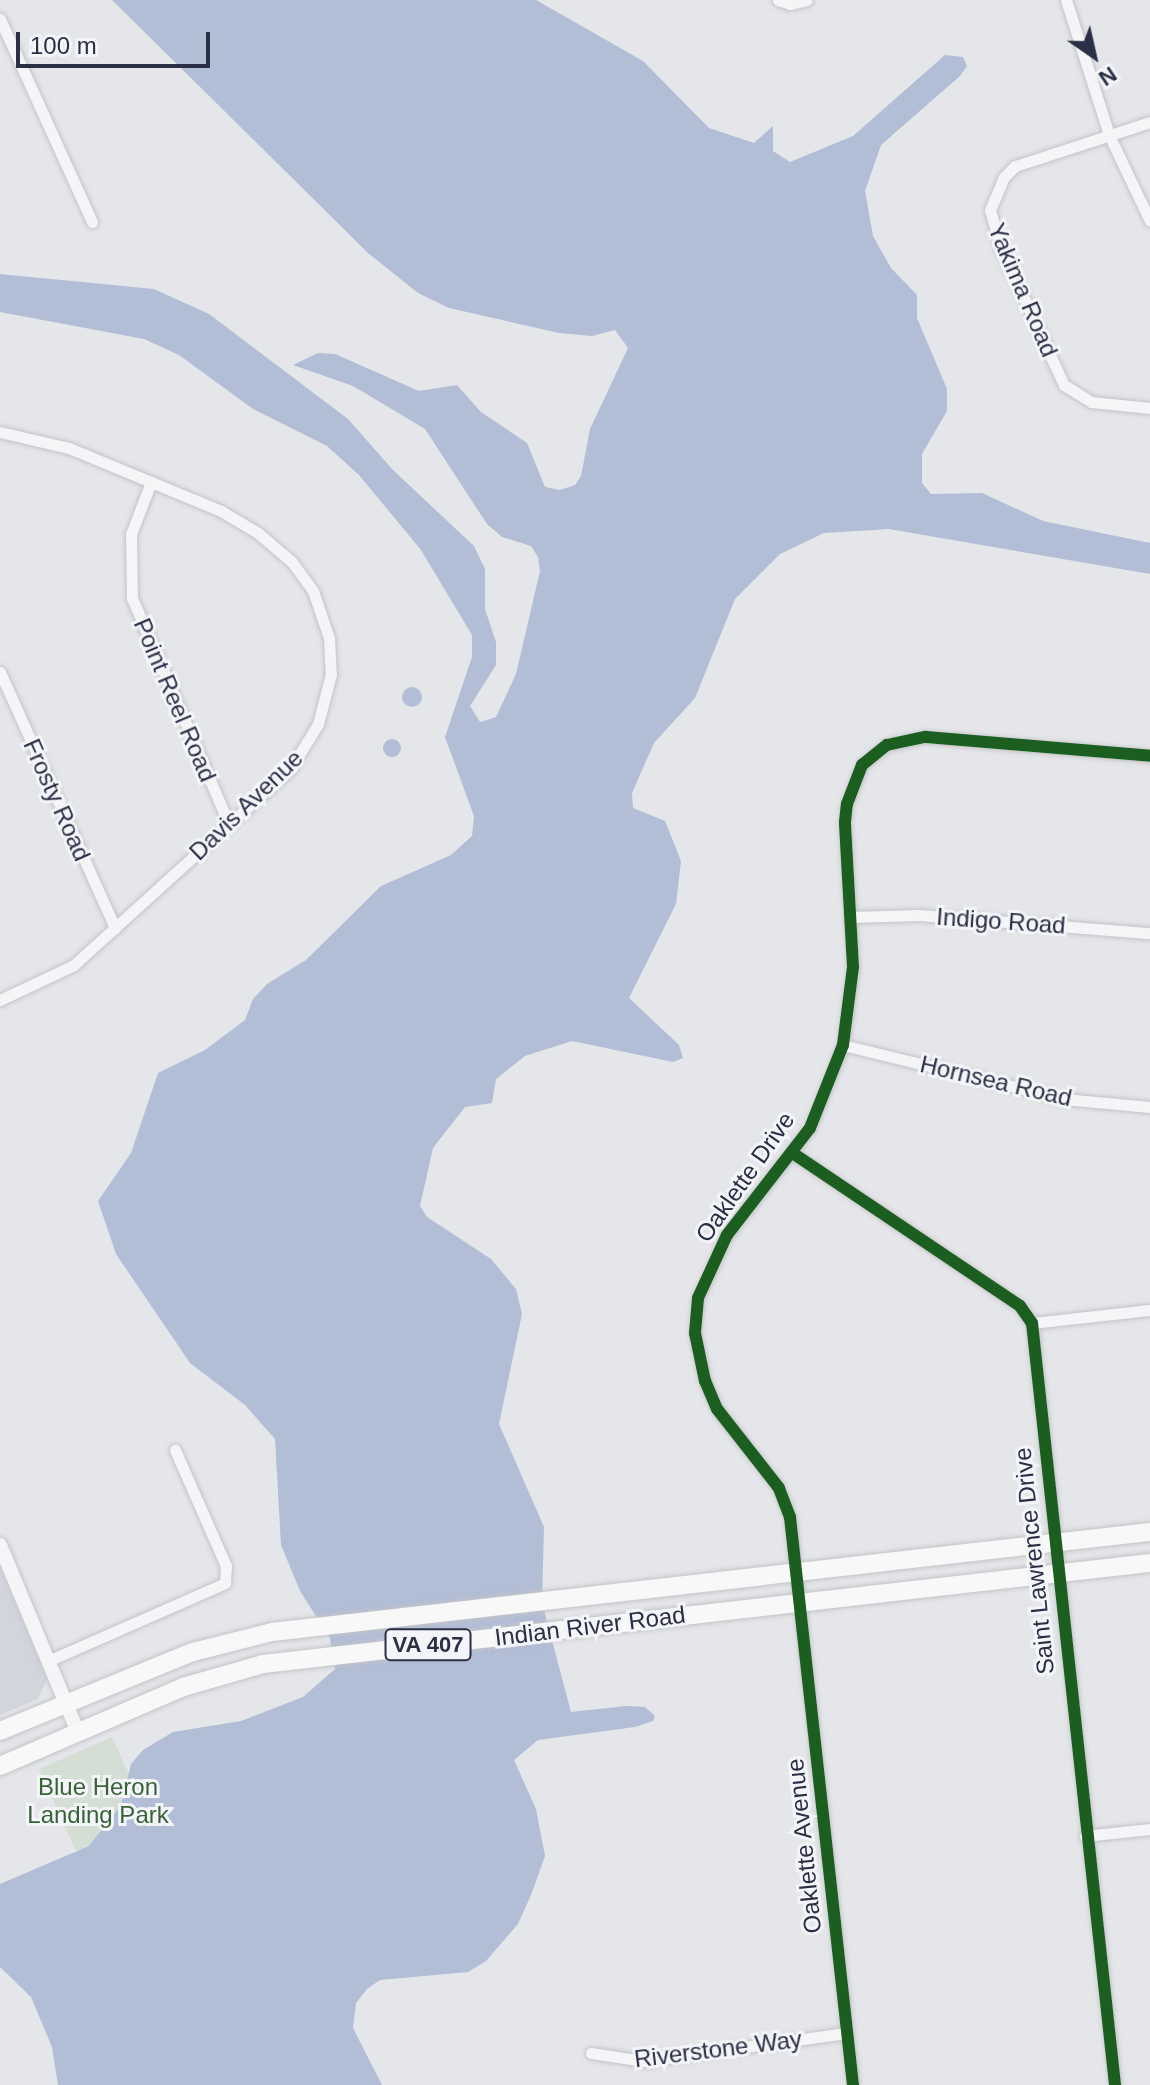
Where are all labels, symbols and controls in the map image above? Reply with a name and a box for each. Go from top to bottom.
scale bar [20,16,214,66]
north arrow [1054,16,1134,96]
text: 100 m [30,32,97,59]
text: N [1094,62,1121,91]
street label: Yakima Road [982,219,1064,361]
street label: Point Reel Road [128,614,222,786]
street label: Frosty Road [17,734,97,866]
street label: Davis Avenue [183,743,309,867]
street label: Indigo Road [935,902,1067,940]
street label: Hornsea Road [917,1050,1075,1112]
street label: Oaklette Drive [690,1106,800,1248]
street label: Saint Lawrence Drive [1008,1446,1060,1676]
street label: Indian River Road [493,1600,687,1652]
road number: VA 407 [384,1627,472,1663]
street label: Oaklette Avenue [780,1756,828,1936]
park label: Blue Heron Landing Park [27,1773,169,1829]
street label: Riverstone Way [633,2024,803,2074]

